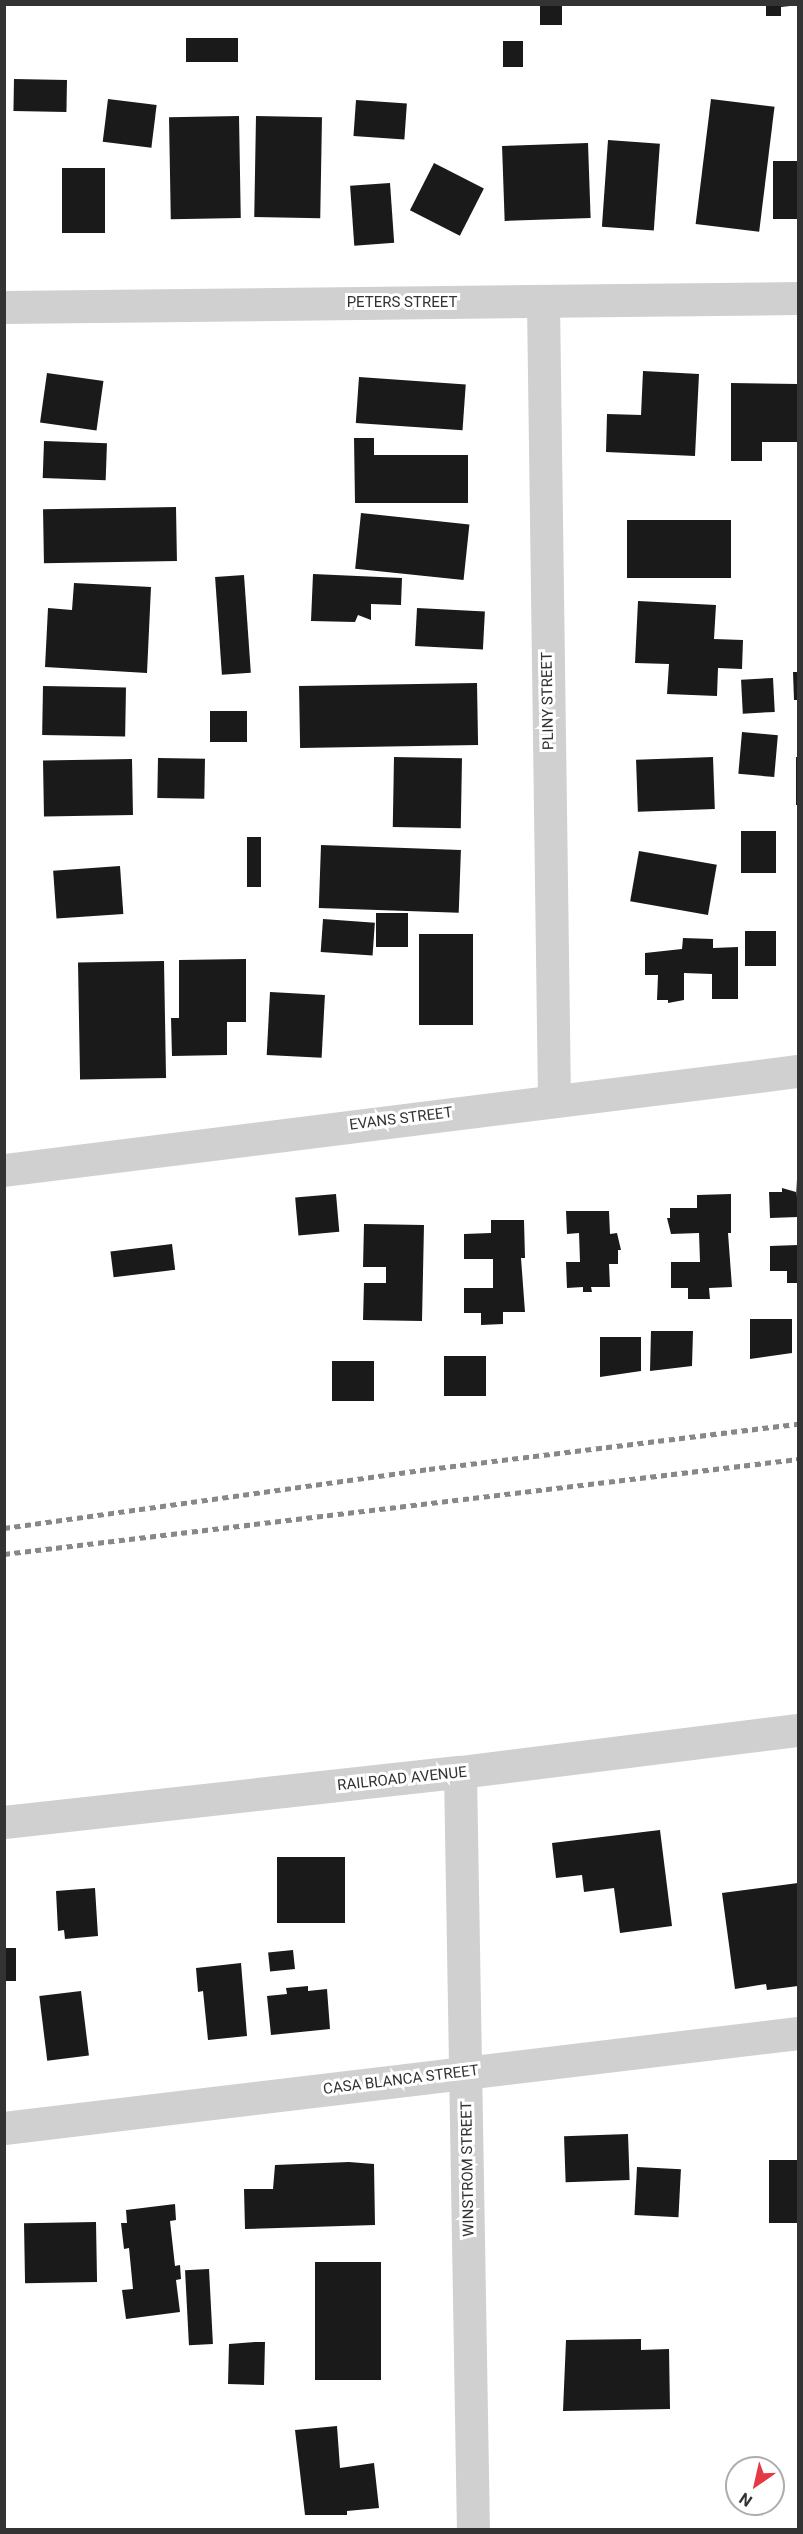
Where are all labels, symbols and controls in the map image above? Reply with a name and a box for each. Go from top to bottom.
street label: PETERS STREET [347,294,457,312]
street label: PLINY STREET [538,652,558,750]
street label: EVANS STREET [348,1104,454,1134]
street label: RAILROAD AVENUE [336,1763,468,1795]
street label: CASA BLANCA STREET [322,2062,480,2098]
street label: WINSTROM STREET [458,2101,478,2237]
north arrow [725,2456,785,2516]
text: N [736,2489,756,2511]

